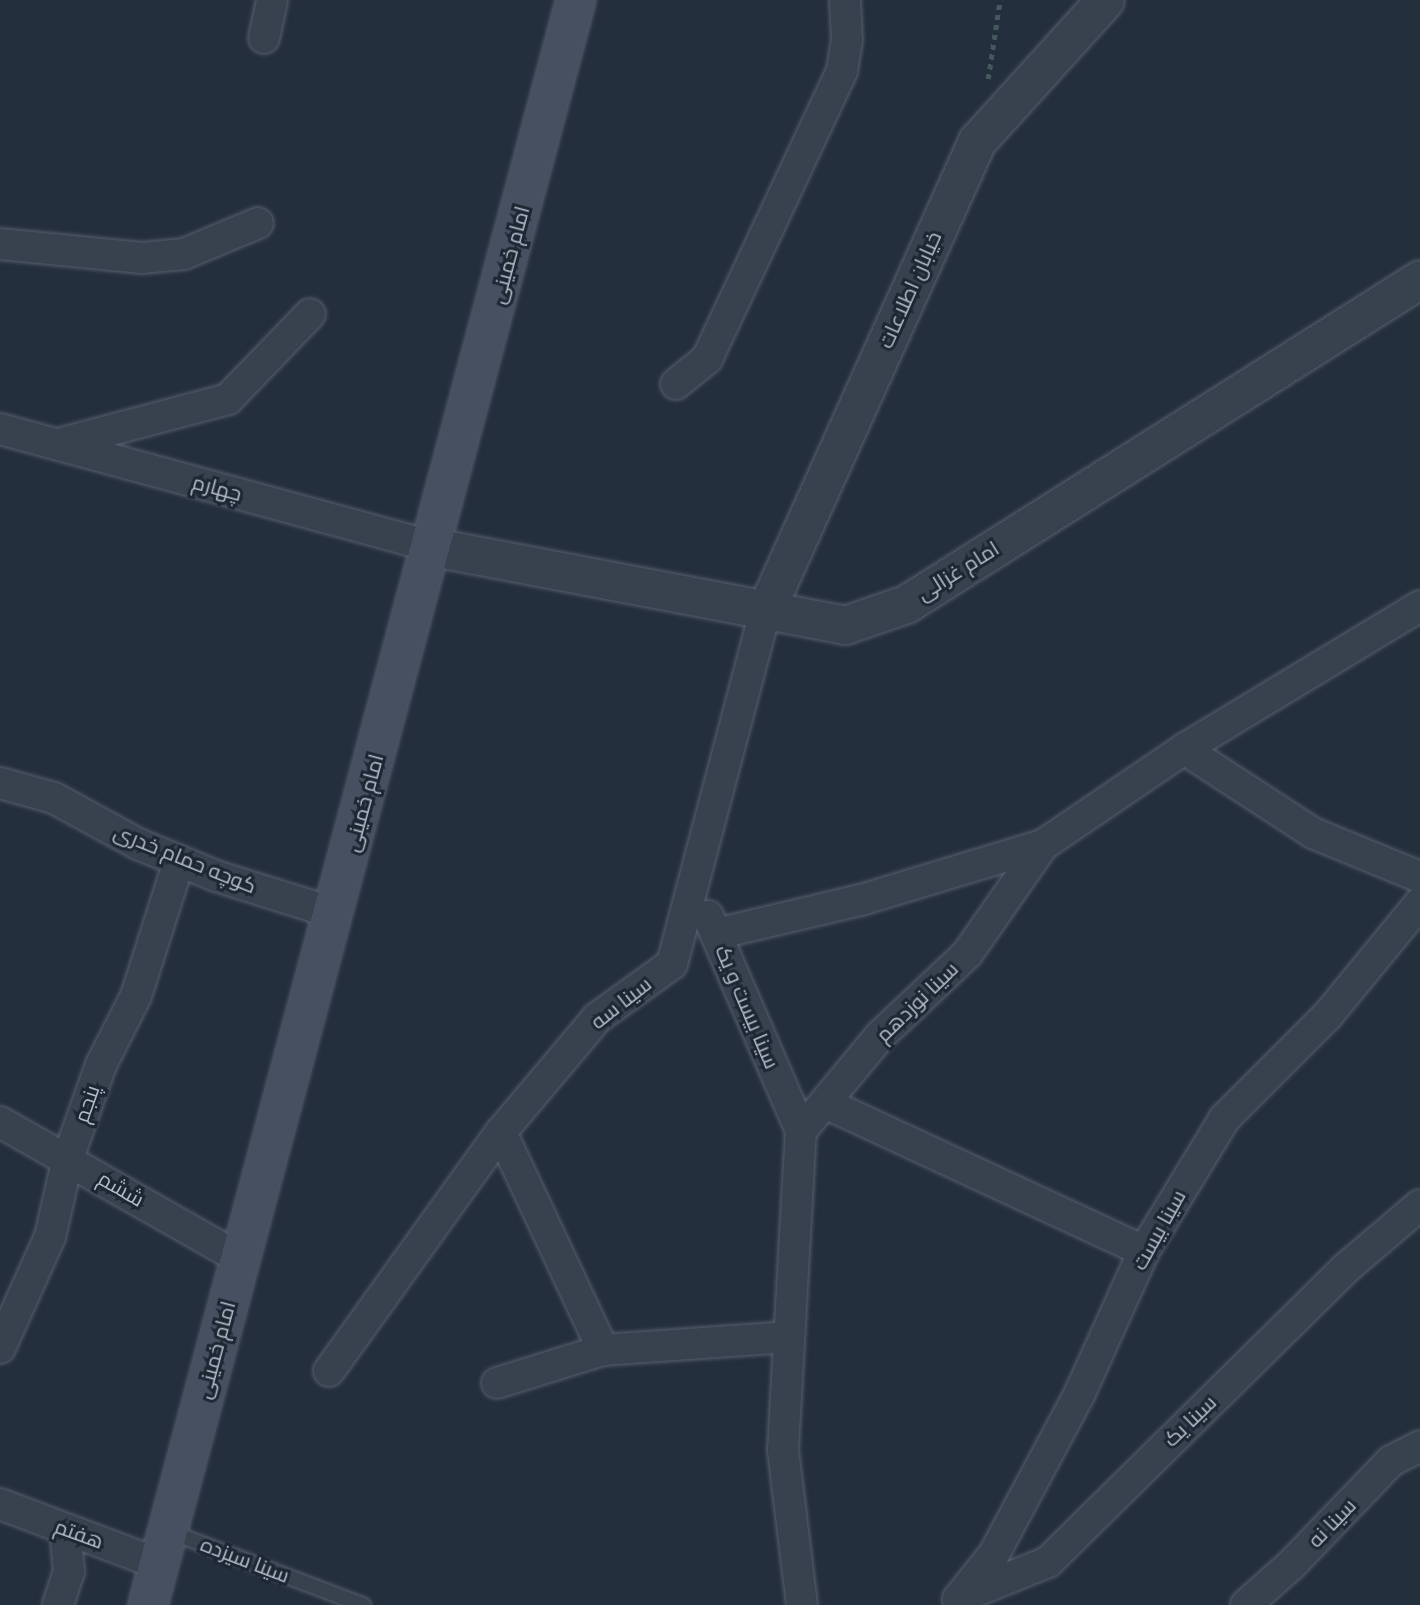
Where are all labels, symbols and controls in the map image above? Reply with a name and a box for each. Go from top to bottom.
street label: امام خمینی [485,203,535,307]
street label: خیابان اطلاعات [873,228,947,352]
street label: چهارم [189,469,245,507]
street label: امام غزالی [912,536,1004,606]
street label: امام خمینی [339,751,389,855]
street label: کوچه حمام خدری [110,819,260,899]
street label: سینا بیست و یک [710,941,784,1073]
street label: سینا نوزدهم [871,957,963,1047]
street label: سینا سه [586,971,656,1035]
street label: پنجم [69,1082,105,1126]
street label: ششم [93,1166,149,1212]
street label: سینا بیست [1127,1185,1191,1275]
street label: امام خمینی [191,1298,241,1402]
street label: سینا یک [1158,1390,1222,1452]
street label: سینا نه [1303,1493,1361,1553]
street label: هفتم [51,1514,107,1554]
street label: سینا سیزده [197,1532,293,1588]

